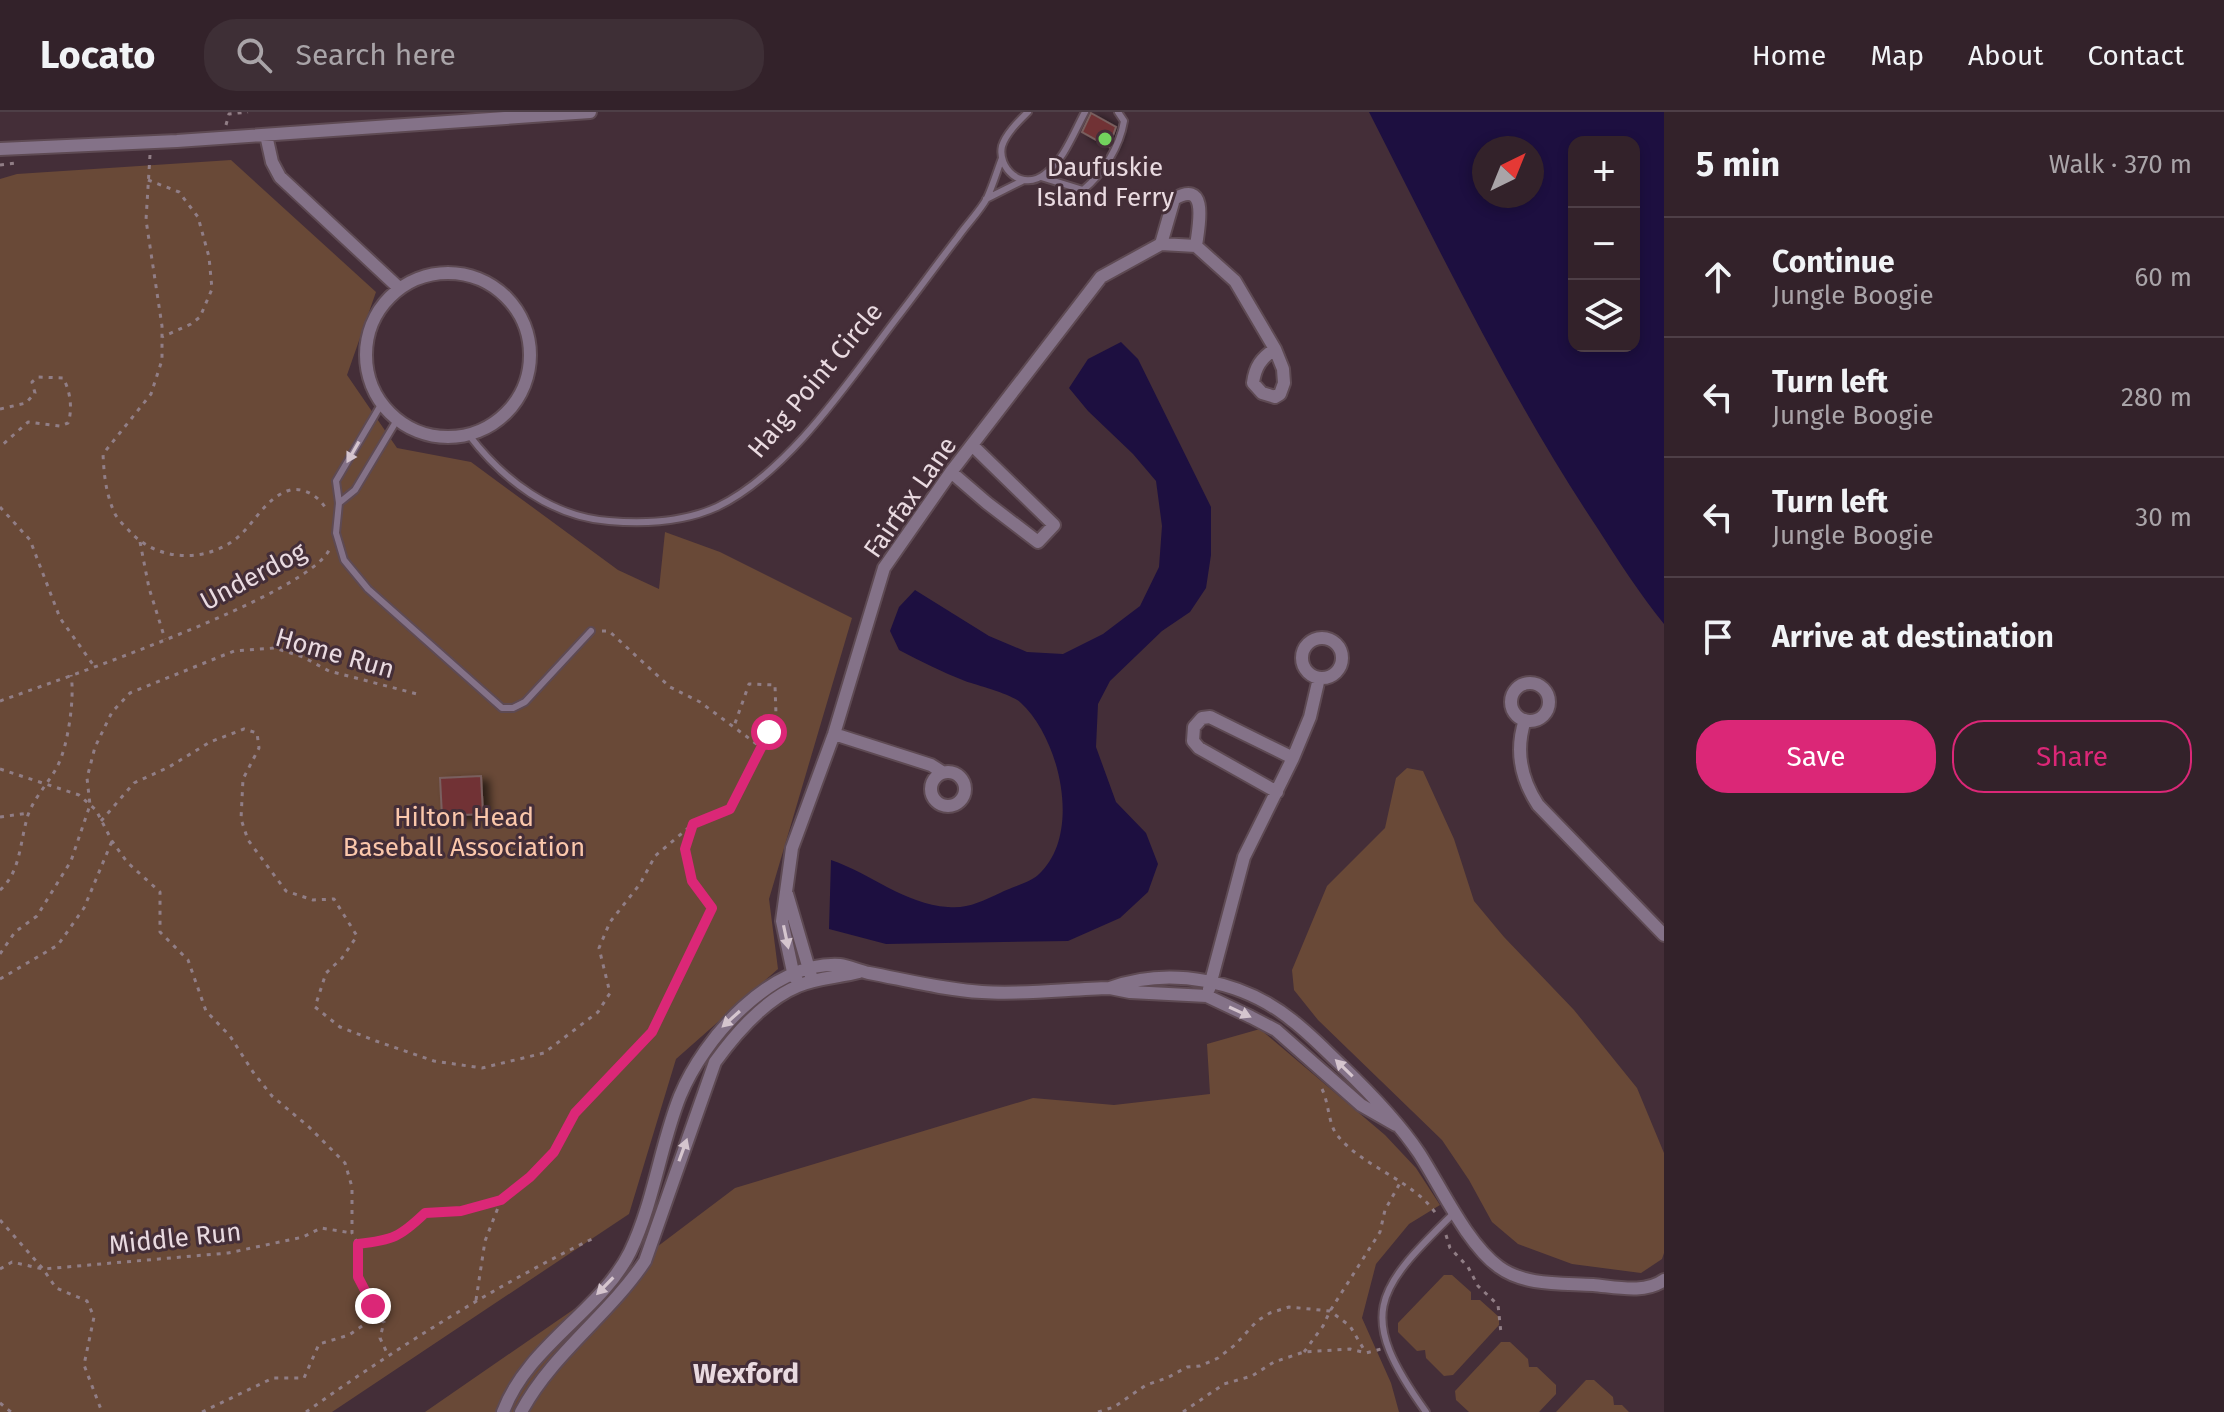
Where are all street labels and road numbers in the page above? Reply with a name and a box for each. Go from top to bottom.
street label: Haig Point Circle [741,296,889,464]
street label: Fairfax Lane [857,431,963,564]
street label: Underdog [195,535,312,617]
street label: Home Run [272,622,398,685]
street label: Middle Run [107,1216,243,1261]

